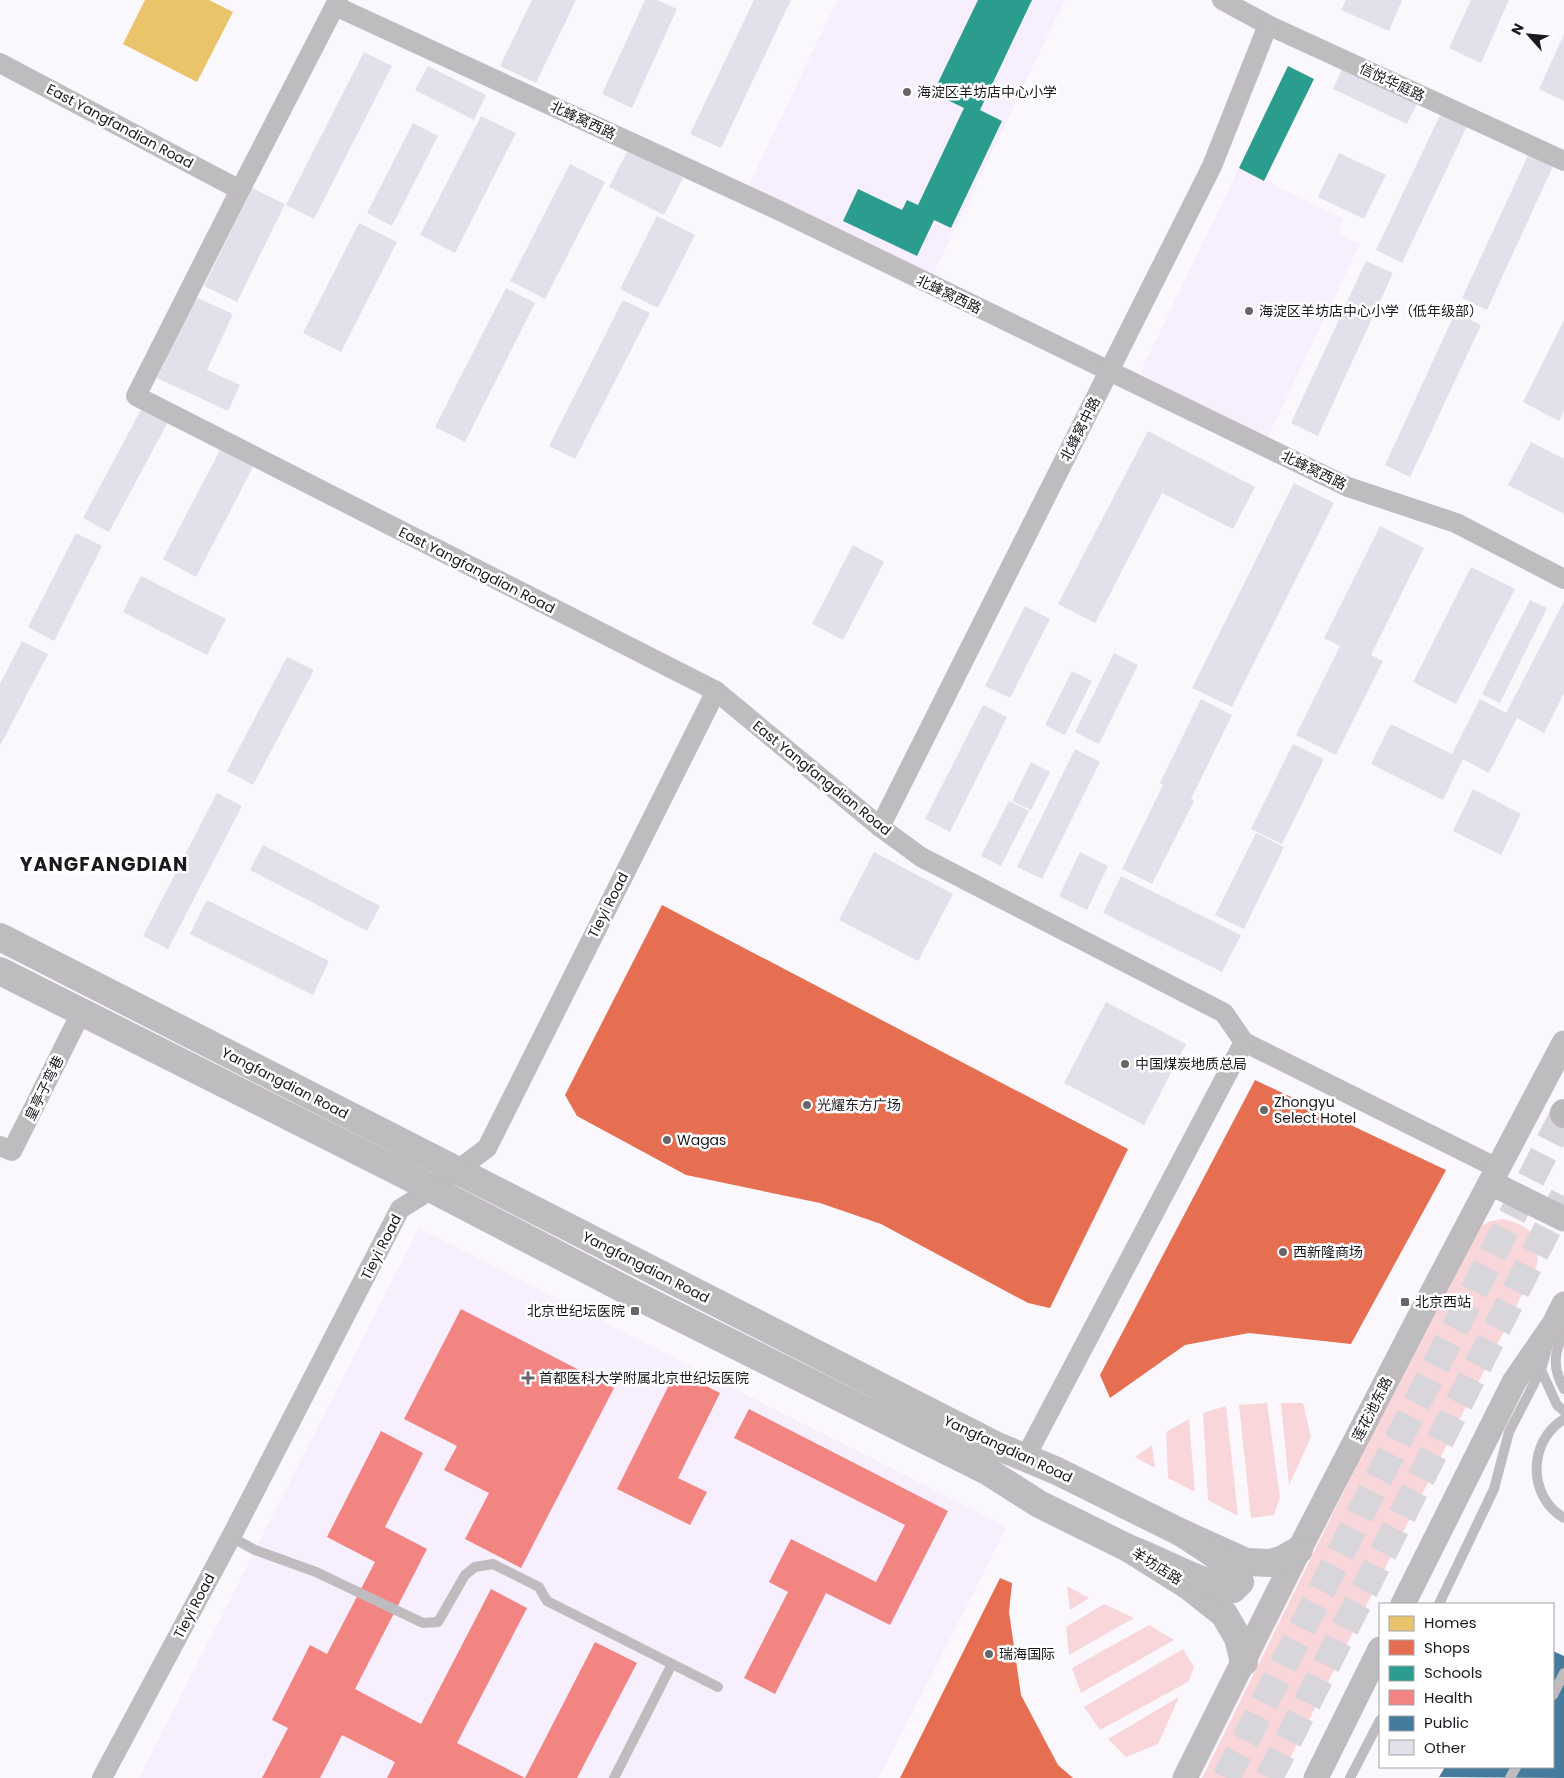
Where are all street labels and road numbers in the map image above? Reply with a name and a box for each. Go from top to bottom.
street label: 信悦华庭路 [1356,58,1428,106]
street label: East Yangfandian Road [43,79,197,173]
street label: 北蜂窝西路 [547,96,619,144]
street label: 北蜂窝西路 [913,270,985,318]
street label: 北蜂窝中路 [1055,393,1105,465]
street label: 北蜂窝西路 [1278,446,1350,494]
street label: East Yangfangdian Road [395,522,559,618]
street label: East Yangfangdian Road [749,716,895,840]
street label: Tieyi Road [583,869,633,941]
street label: Yangfangdian Road [218,1042,352,1124]
street label: 皇亭子弯巷 [20,1052,68,1124]
street label: Tieyi Road [356,1211,406,1283]
street label: Yangfangdian Road [579,1226,713,1308]
street label: 莲花池东路 [1347,1373,1397,1445]
street label: Yangfangdian Road [940,1410,1076,1488]
street label: 羊坊店路 [1128,1543,1186,1589]
street label: Tieyi Road [168,1570,220,1642]

